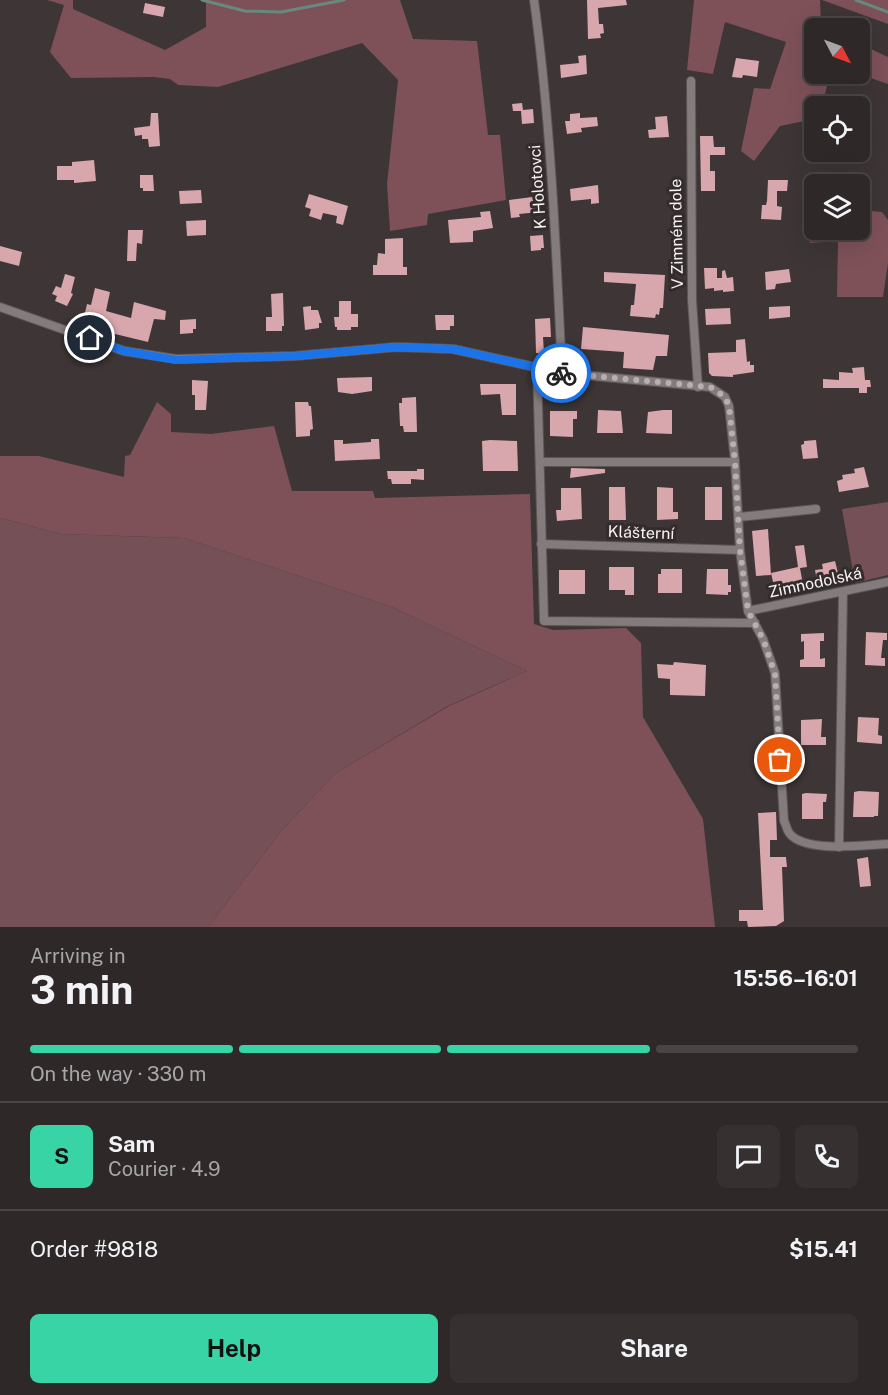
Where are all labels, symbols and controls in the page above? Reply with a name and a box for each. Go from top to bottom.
north arrow [804,18,870,84]
map controls [804,18,870,240]
button: locate [804,96,870,162]
street label: K Holotovci [525,144,550,230]
button: layers [804,174,870,240]
street label: V Zimném dole [666,179,687,289]
pin [64,312,115,363]
icon: home [73,321,106,354]
courier [531,343,591,403]
icon: bike [545,357,578,390]
street label: Klášterní [607,522,676,543]
street label: Zimnodolská [767,563,864,602]
pin [754,734,805,785]
icon: bag [763,743,796,776]
text: Arriving in [30,944,125,968]
text: 15:56–16:01 [733,965,858,991]
text: 3 min [30,967,133,1013]
text: On the way · 330 m [30,1062,206,1086]
button: chat [717,1125,780,1188]
button: phone [795,1125,858,1188]
text: Sam [108,1131,155,1157]
text: S [54,1143,69,1169]
text: Courier · 4.9 [108,1157,220,1181]
text: Order #9818 [30,1236,158,1262]
text: $15.41 [789,1236,858,1262]
button: Help [30,1314,438,1383]
button: Share [450,1314,858,1383]

